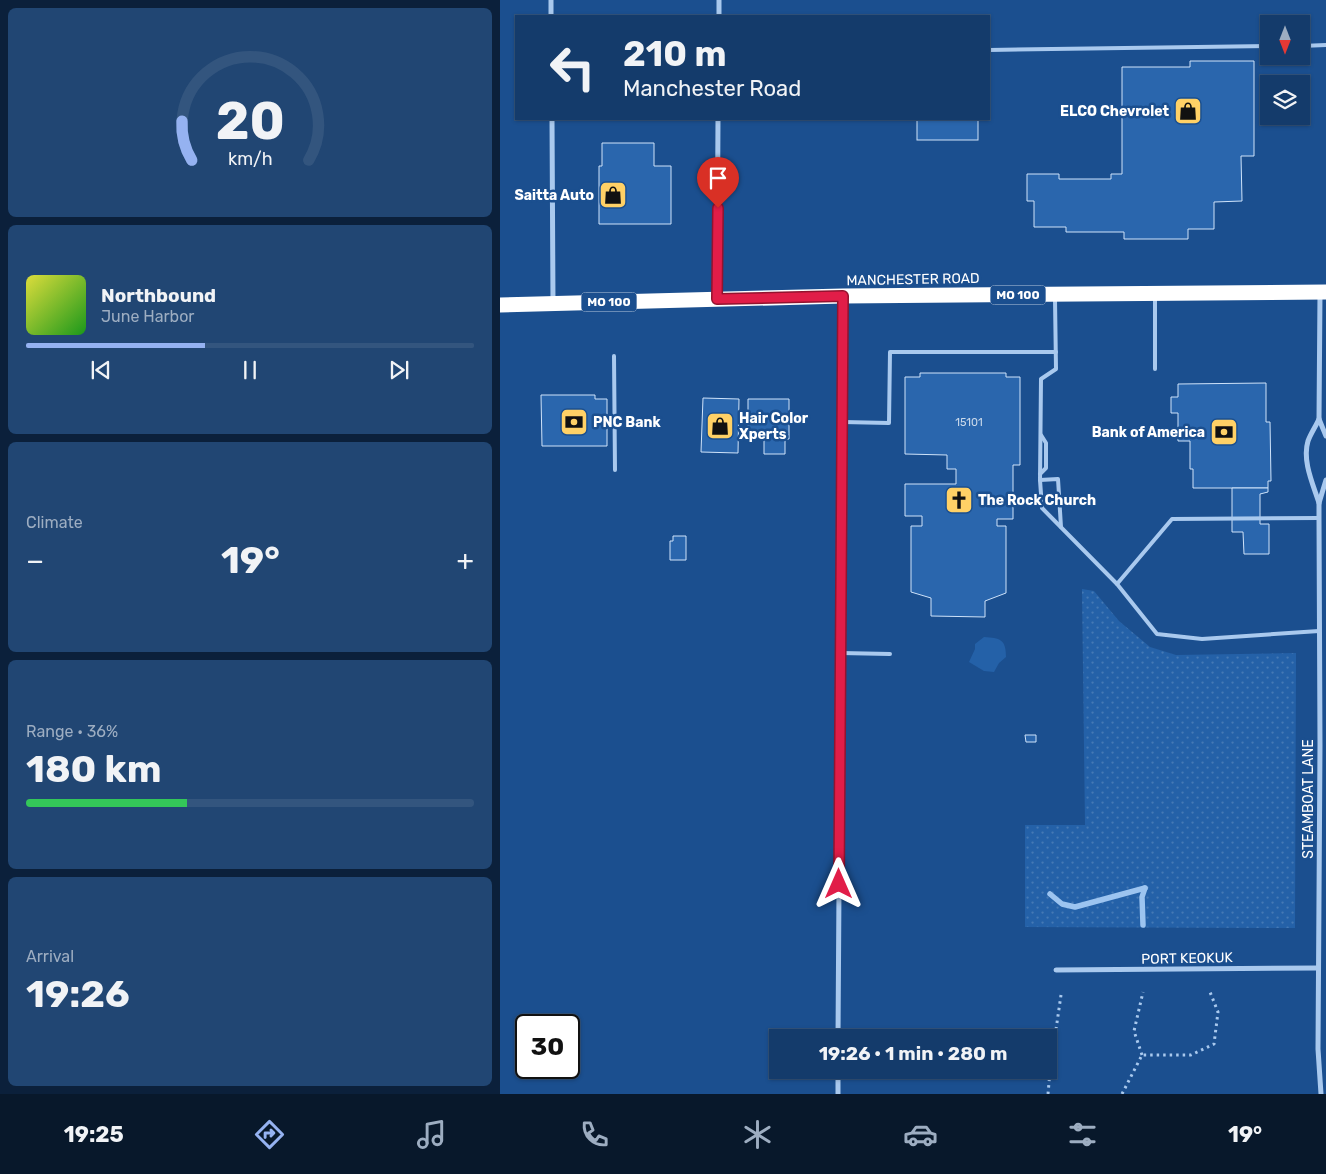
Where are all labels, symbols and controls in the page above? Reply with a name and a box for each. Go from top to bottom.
north arrow [1260,15,1310,65]
map controls [1260,15,1310,125]
text: 210 m [623,33,726,75]
icon: left [540,35,605,100]
text: Manchester Road [623,75,801,102]
button: layers [1260,75,1310,125]
text: 20 [215,90,285,152]
shop icon: ELCO Chevrolet [1173,96,1203,126]
place label: ELCO Chevrolet [1060,103,1169,120]
text: km/h [228,148,272,169]
pin [697,157,739,208]
icon: arrive [704,164,732,192]
shop icon: Saitta Auto [598,180,628,210]
place label: Saitta Auto [514,187,594,204]
street label: MANCHESTER ROAD [846,270,980,289]
text: Northbound [101,284,216,307]
road number: MO 100 [990,286,1046,304]
road number: MO 100 [582,292,636,312]
text: June Harbor [101,307,194,326]
icon: previous [87,356,115,384]
icon: pause [236,356,264,384]
icon: next [385,356,413,384]
bank icon: PNC Bank [559,407,589,437]
place label: Hair Color Xperts [739,410,809,443]
shop icon: Hair Color Xperts [705,411,735,441]
place label: PNC Bank [593,414,661,431]
house number: 15101 [955,416,983,429]
bank icon: Bank of America [1209,417,1239,447]
place label: Bank of America [1092,424,1205,441]
church icon: The Rock Church [944,485,974,515]
place label: The Rock Church [978,492,1096,509]
text: Climate [26,513,83,532]
text: 19° [221,537,280,583]
text: − [26,544,44,577]
text: + [457,544,474,577]
text: Range · 36% [26,722,118,741]
street label: STEAMBOAT LANE [1300,739,1317,859]
text: 180 km [26,746,162,792]
position arrow [812,857,864,909]
text: Arrival [26,947,74,966]
street label: PORT KEOKUK [1141,949,1234,968]
text: 19:26 [26,971,130,1017]
speed limit sign: 30 [515,1014,580,1079]
text: 19:26 · 1 min · 280 m [819,1042,1007,1065]
icon: directions [252,1117,287,1152]
icon: music [414,1117,449,1152]
icon: phone [577,1117,612,1152]
icon: climate [740,1117,775,1152]
icon: car [903,1117,938,1152]
icon: filters [1065,1117,1100,1152]
text: 19:25 [64,1121,124,1148]
text: 19° [1228,1121,1262,1148]

